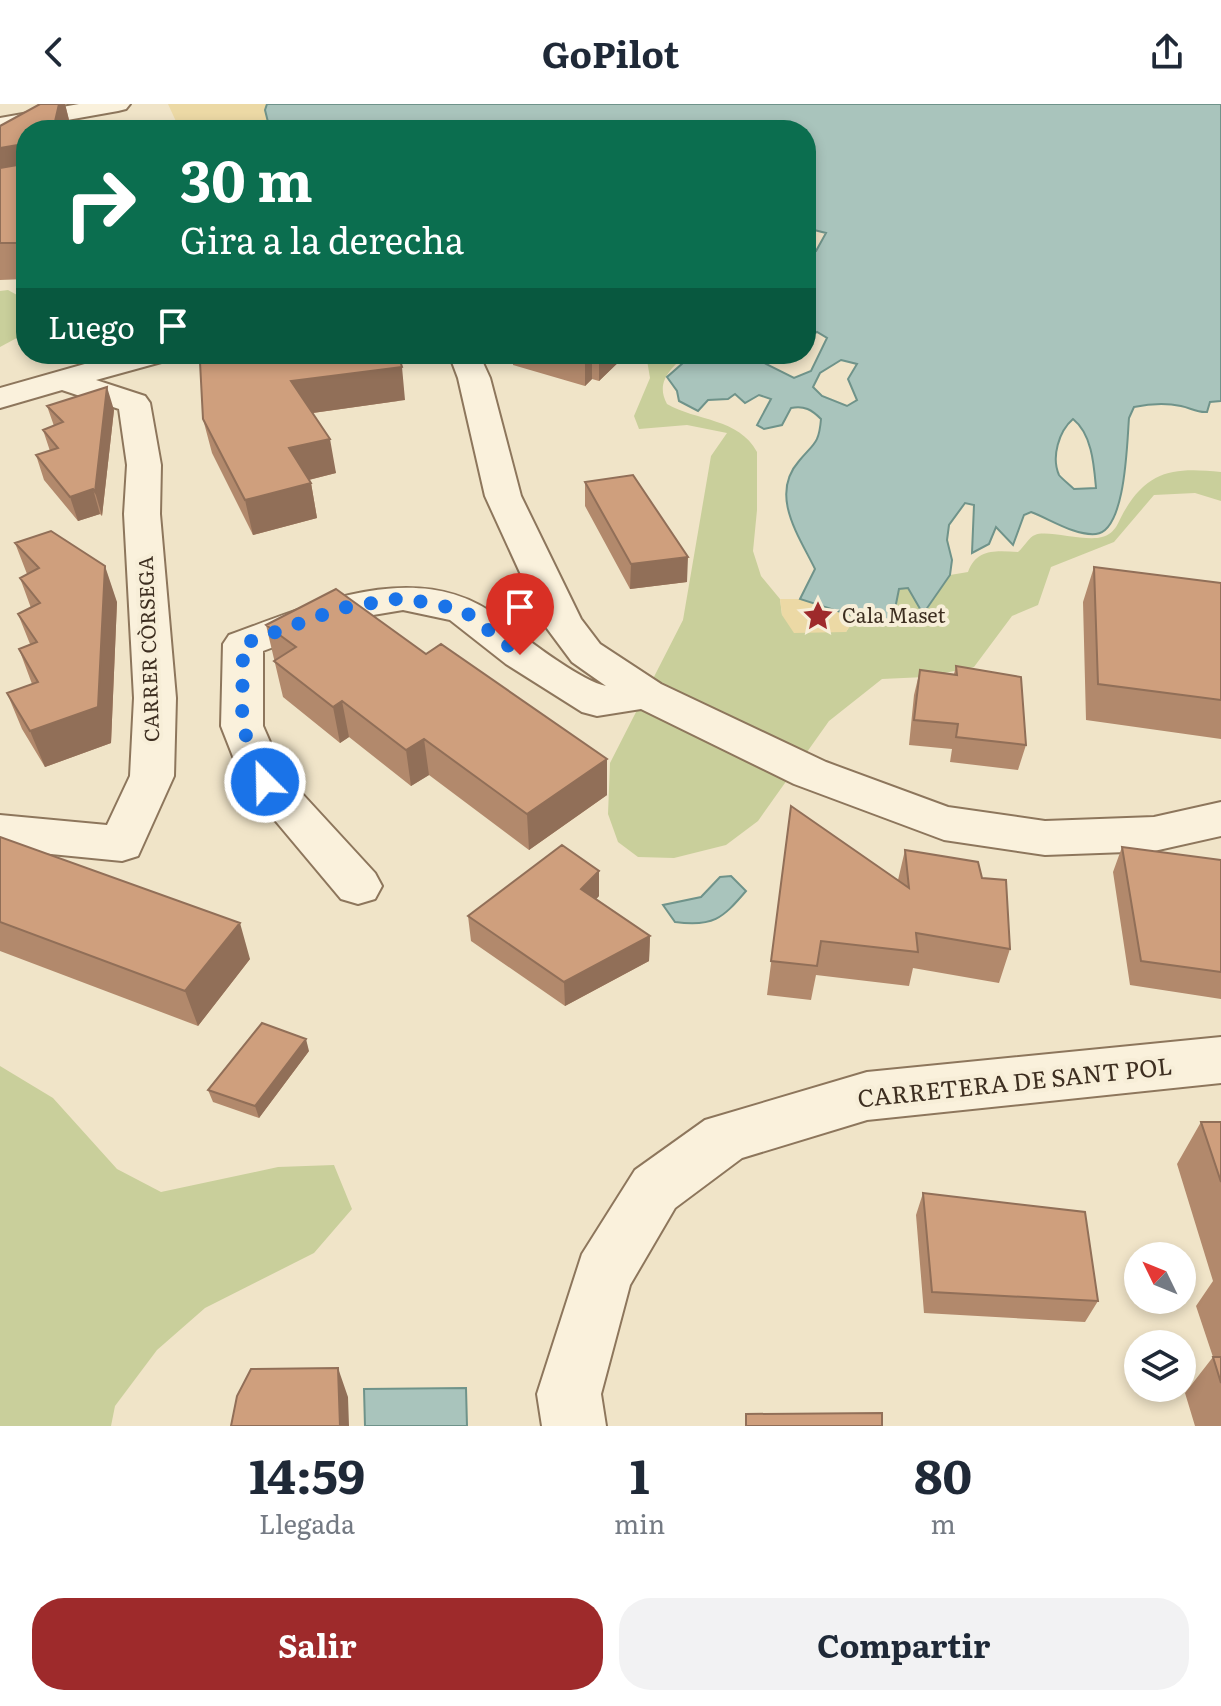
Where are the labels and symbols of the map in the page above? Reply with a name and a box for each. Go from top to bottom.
street label: CARRER CÒRSEGA [129,555,165,743]
pin [486,573,554,655]
place icon: Cala Maset [801,599,835,633]
place label: Cala Maset [842,599,945,629]
position arrow [223,740,307,824]
street label: CARRETERA DE SANT POL [855,1047,1174,1114]
north arrow [1124,1242,1196,1314]

